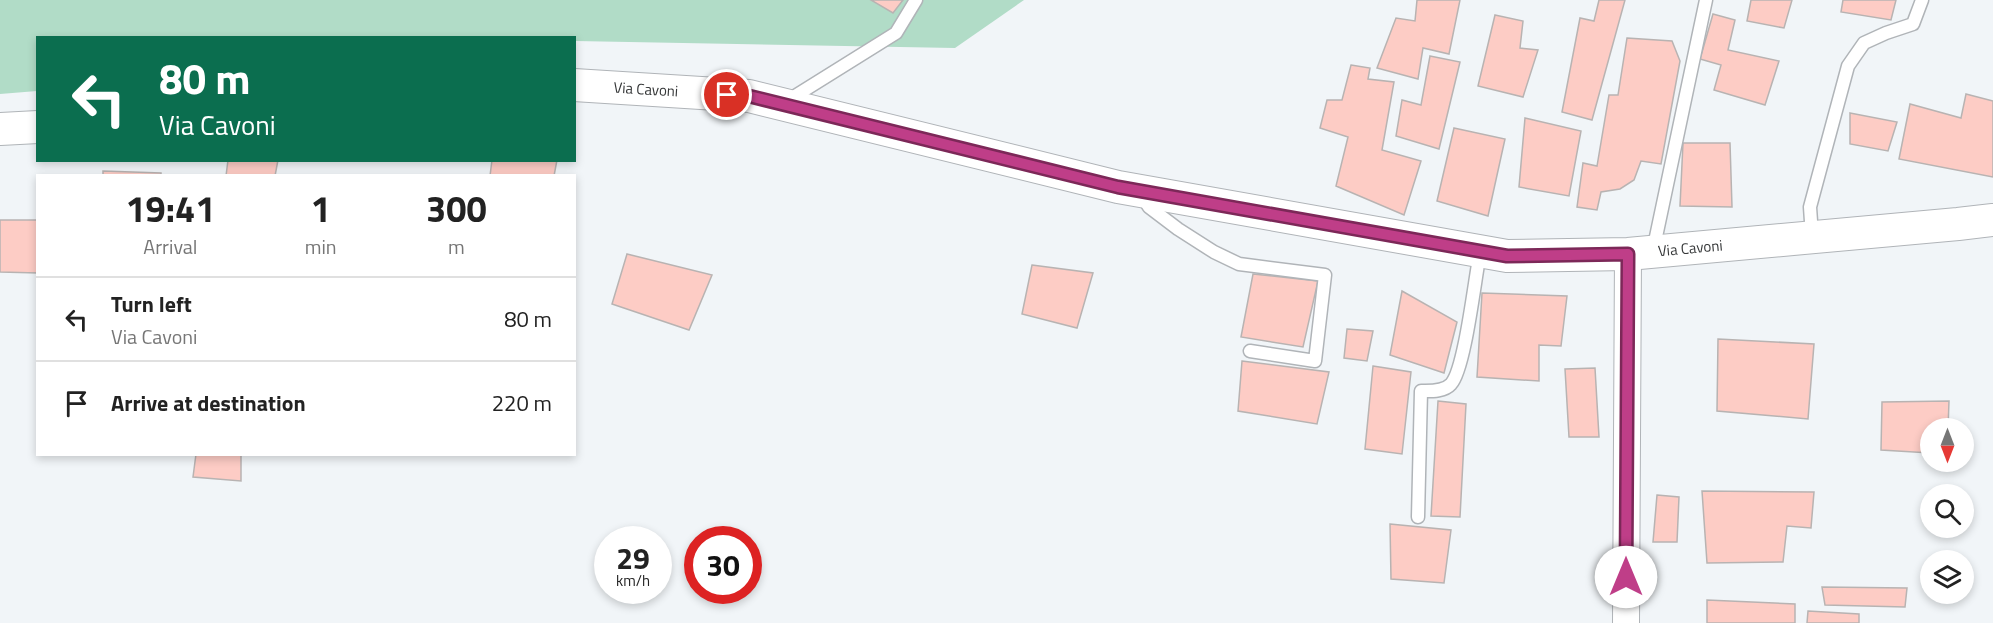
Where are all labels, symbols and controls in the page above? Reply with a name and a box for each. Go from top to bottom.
text: 80 m [159,46,251,110]
icon: left [60,60,138,138]
pin [701,69,752,120]
street label: Via Cavoni [613,76,679,103]
icon: arrive [710,78,743,111]
text: Via Cavoni [159,104,276,145]
text: 19:41 [125,181,215,236]
text: 1 [311,181,331,236]
text: 300 [426,181,487,236]
text: Arrival [143,231,198,262]
text: min [305,231,337,262]
text: m [448,231,465,262]
street label: Via Cavoni [1657,233,1724,262]
text: Turn left [111,287,192,321]
text: 80 m [504,302,552,336]
icon: left [60,303,93,336]
text: Via Cavoni [111,321,197,352]
text: Arrive at destination [111,386,306,420]
text: 220 m [492,386,552,420]
icon: arrive [60,387,93,420]
north arrow [1920,418,1974,472]
map controls [1920,418,1974,604]
button: search [1920,484,1974,538]
speed limit sign: 30 [684,526,762,604]
text: 29 [616,535,650,581]
position arrow [1594,545,1658,609]
button: layers [1920,550,1974,604]
text: km/h [616,569,650,592]

